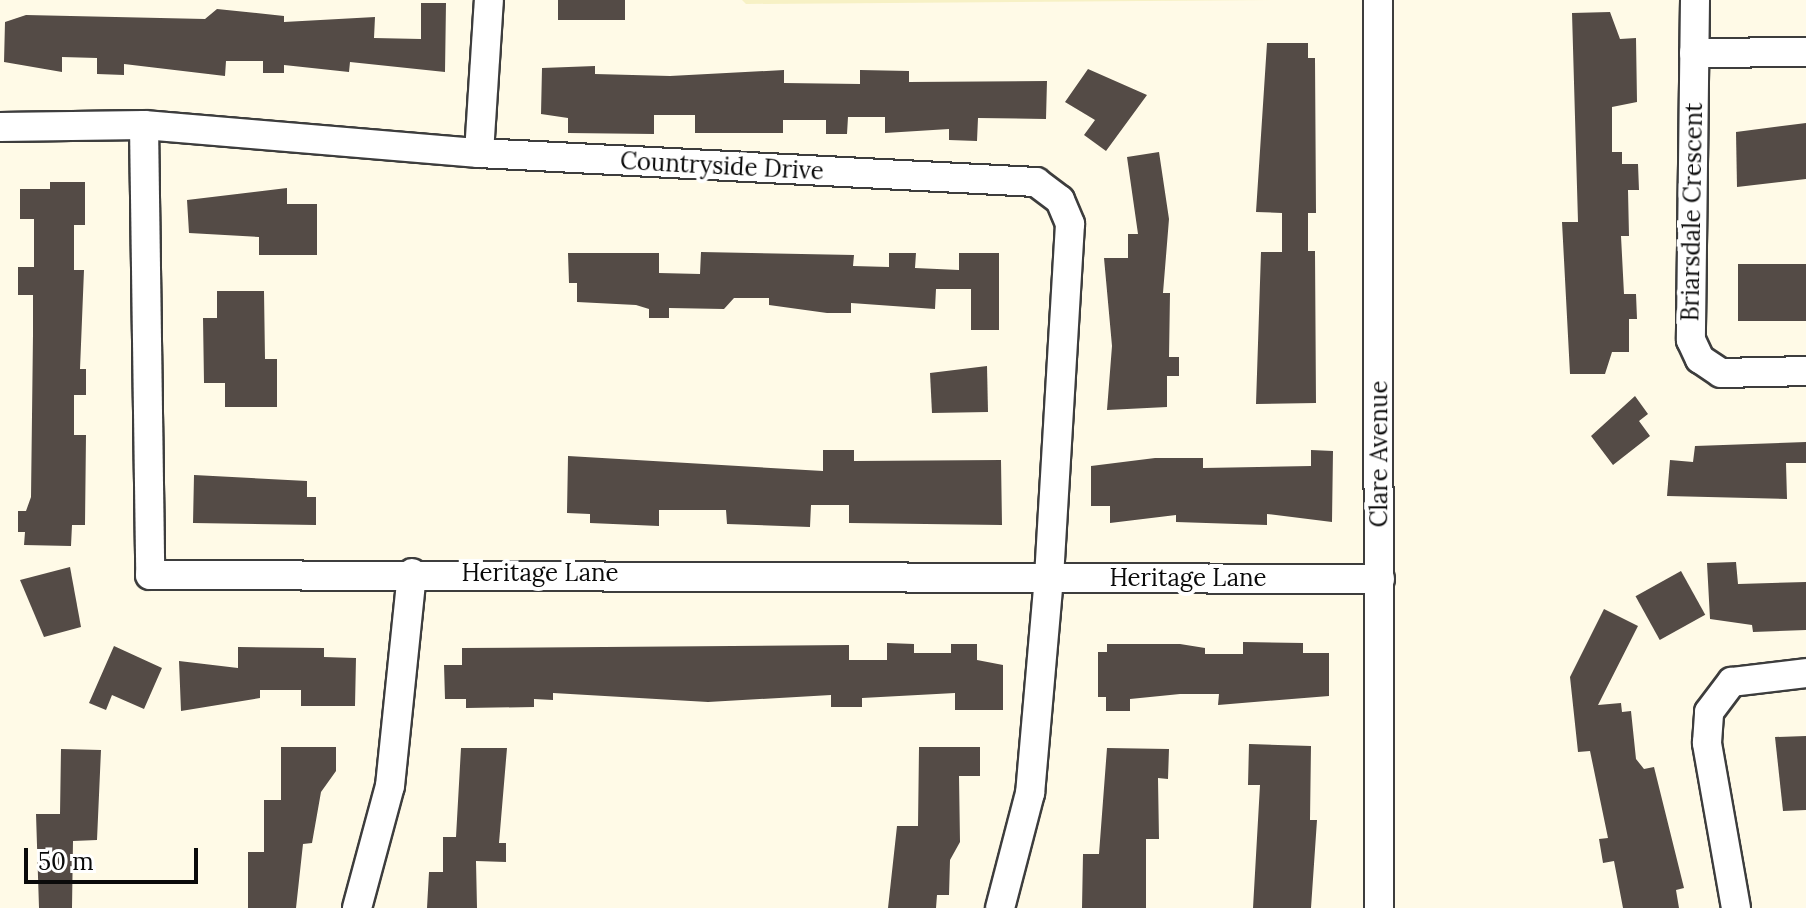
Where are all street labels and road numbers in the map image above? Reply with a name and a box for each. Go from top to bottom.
street label: Briarsdale Crescent [1676,102,1708,322]
street label: Countryside Drive [619,146,825,186]
street label: Clare Avenue [1365,381,1393,527]
street label: Heritage Lane [461,559,619,587]
street label: Heritage Lane [1109,564,1267,592]

